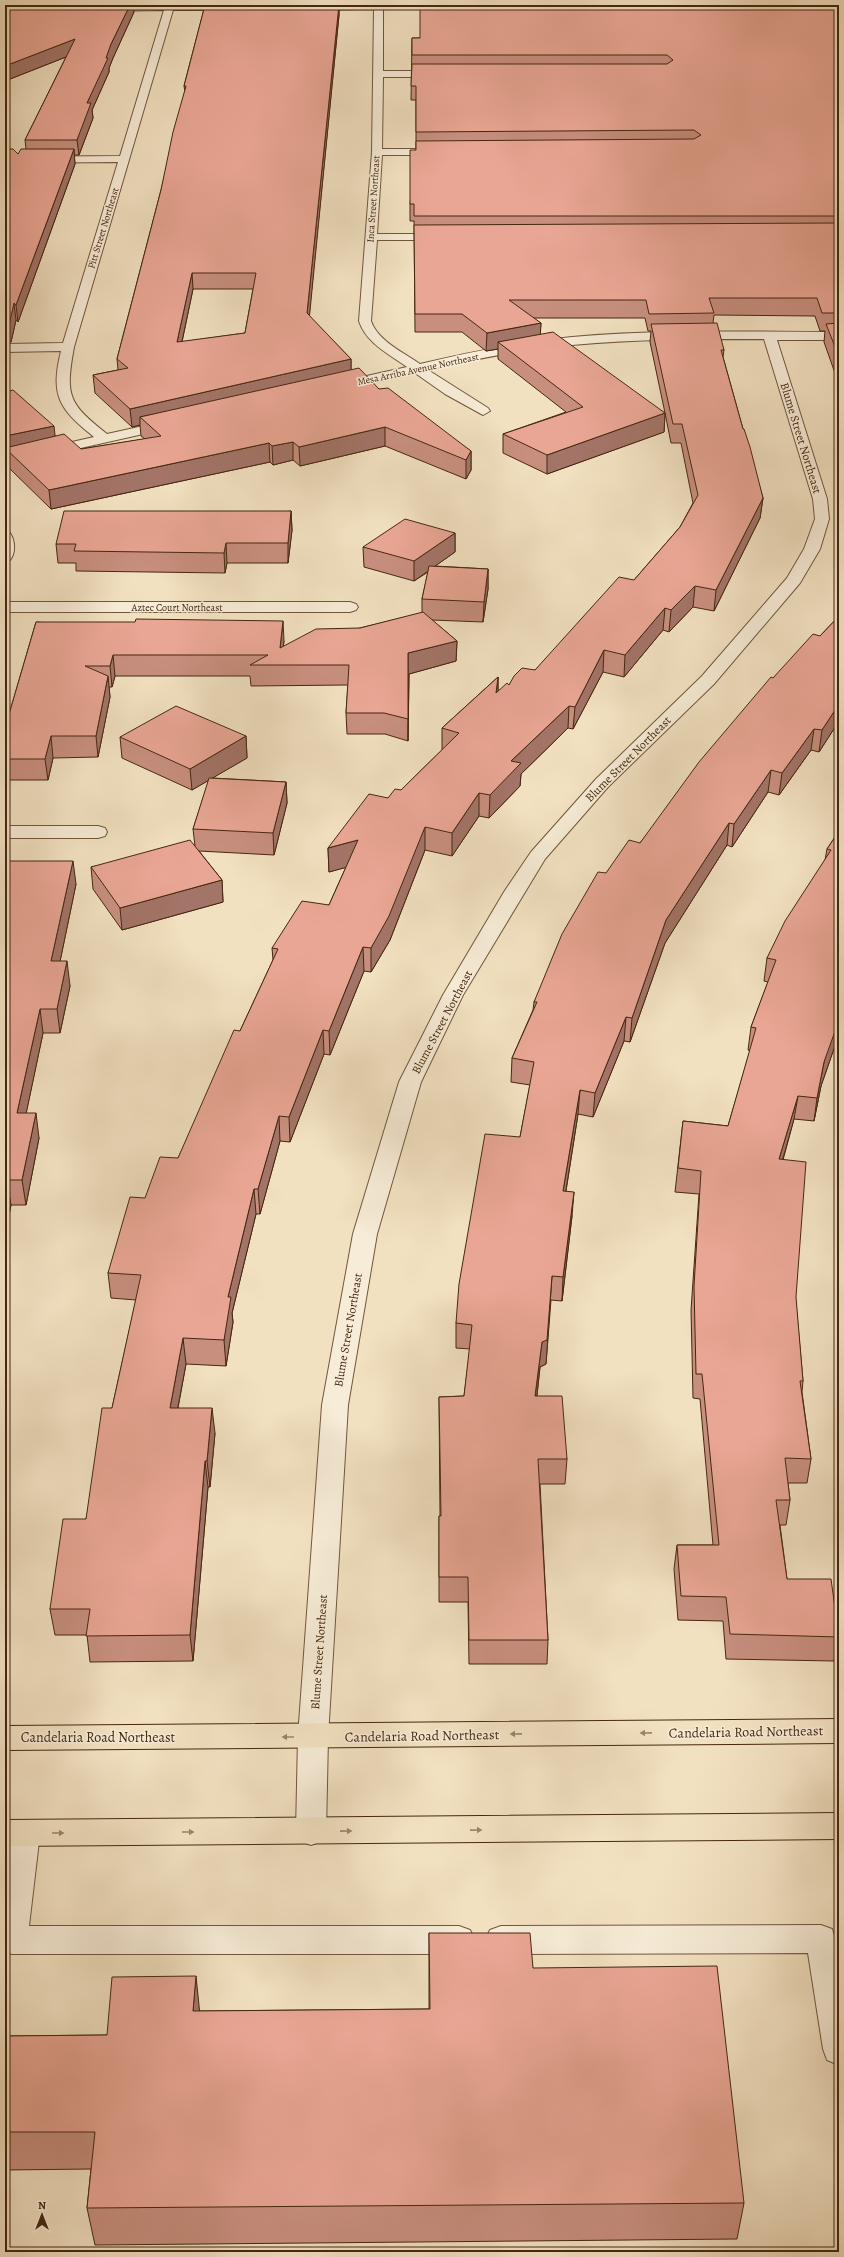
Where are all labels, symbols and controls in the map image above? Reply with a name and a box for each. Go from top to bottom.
street label: Inca Street Northeast [363,154,383,243]
street label: Pitt Street Northeast [84,185,122,270]
street label: Mesa Arriba Avenue Northeast [356,350,481,388]
street label: Blume Street Northeast [776,381,826,495]
street label: Aztec Court Northeast [131,601,223,614]
street label: Blume Street Northeast [582,713,674,805]
street label: Blume Street Northeast [408,967,476,1077]
street label: Blume Street Northeast [330,1272,366,1388]
street label: Blume Street Northeast [307,1594,331,1710]
street label: Candelaria Road Northeast [669,1721,824,1743]
street label: Candelaria Road Northeast [345,1725,500,1747]
street label: Candelaria Road Northeast [21,1728,176,1747]
one-way arrow [639,1730,652,1736]
one-way arrow [510,1731,522,1738]
one-way arrow [281,1734,294,1740]
one-way arrow [470,1827,483,1833]
one-way arrow [340,1828,353,1834]
one-way arrow [182,1829,195,1835]
one-way arrow [52,1830,65,1836]
north arrow [22,2195,62,2235]
text: N [38,2198,46,2213]

